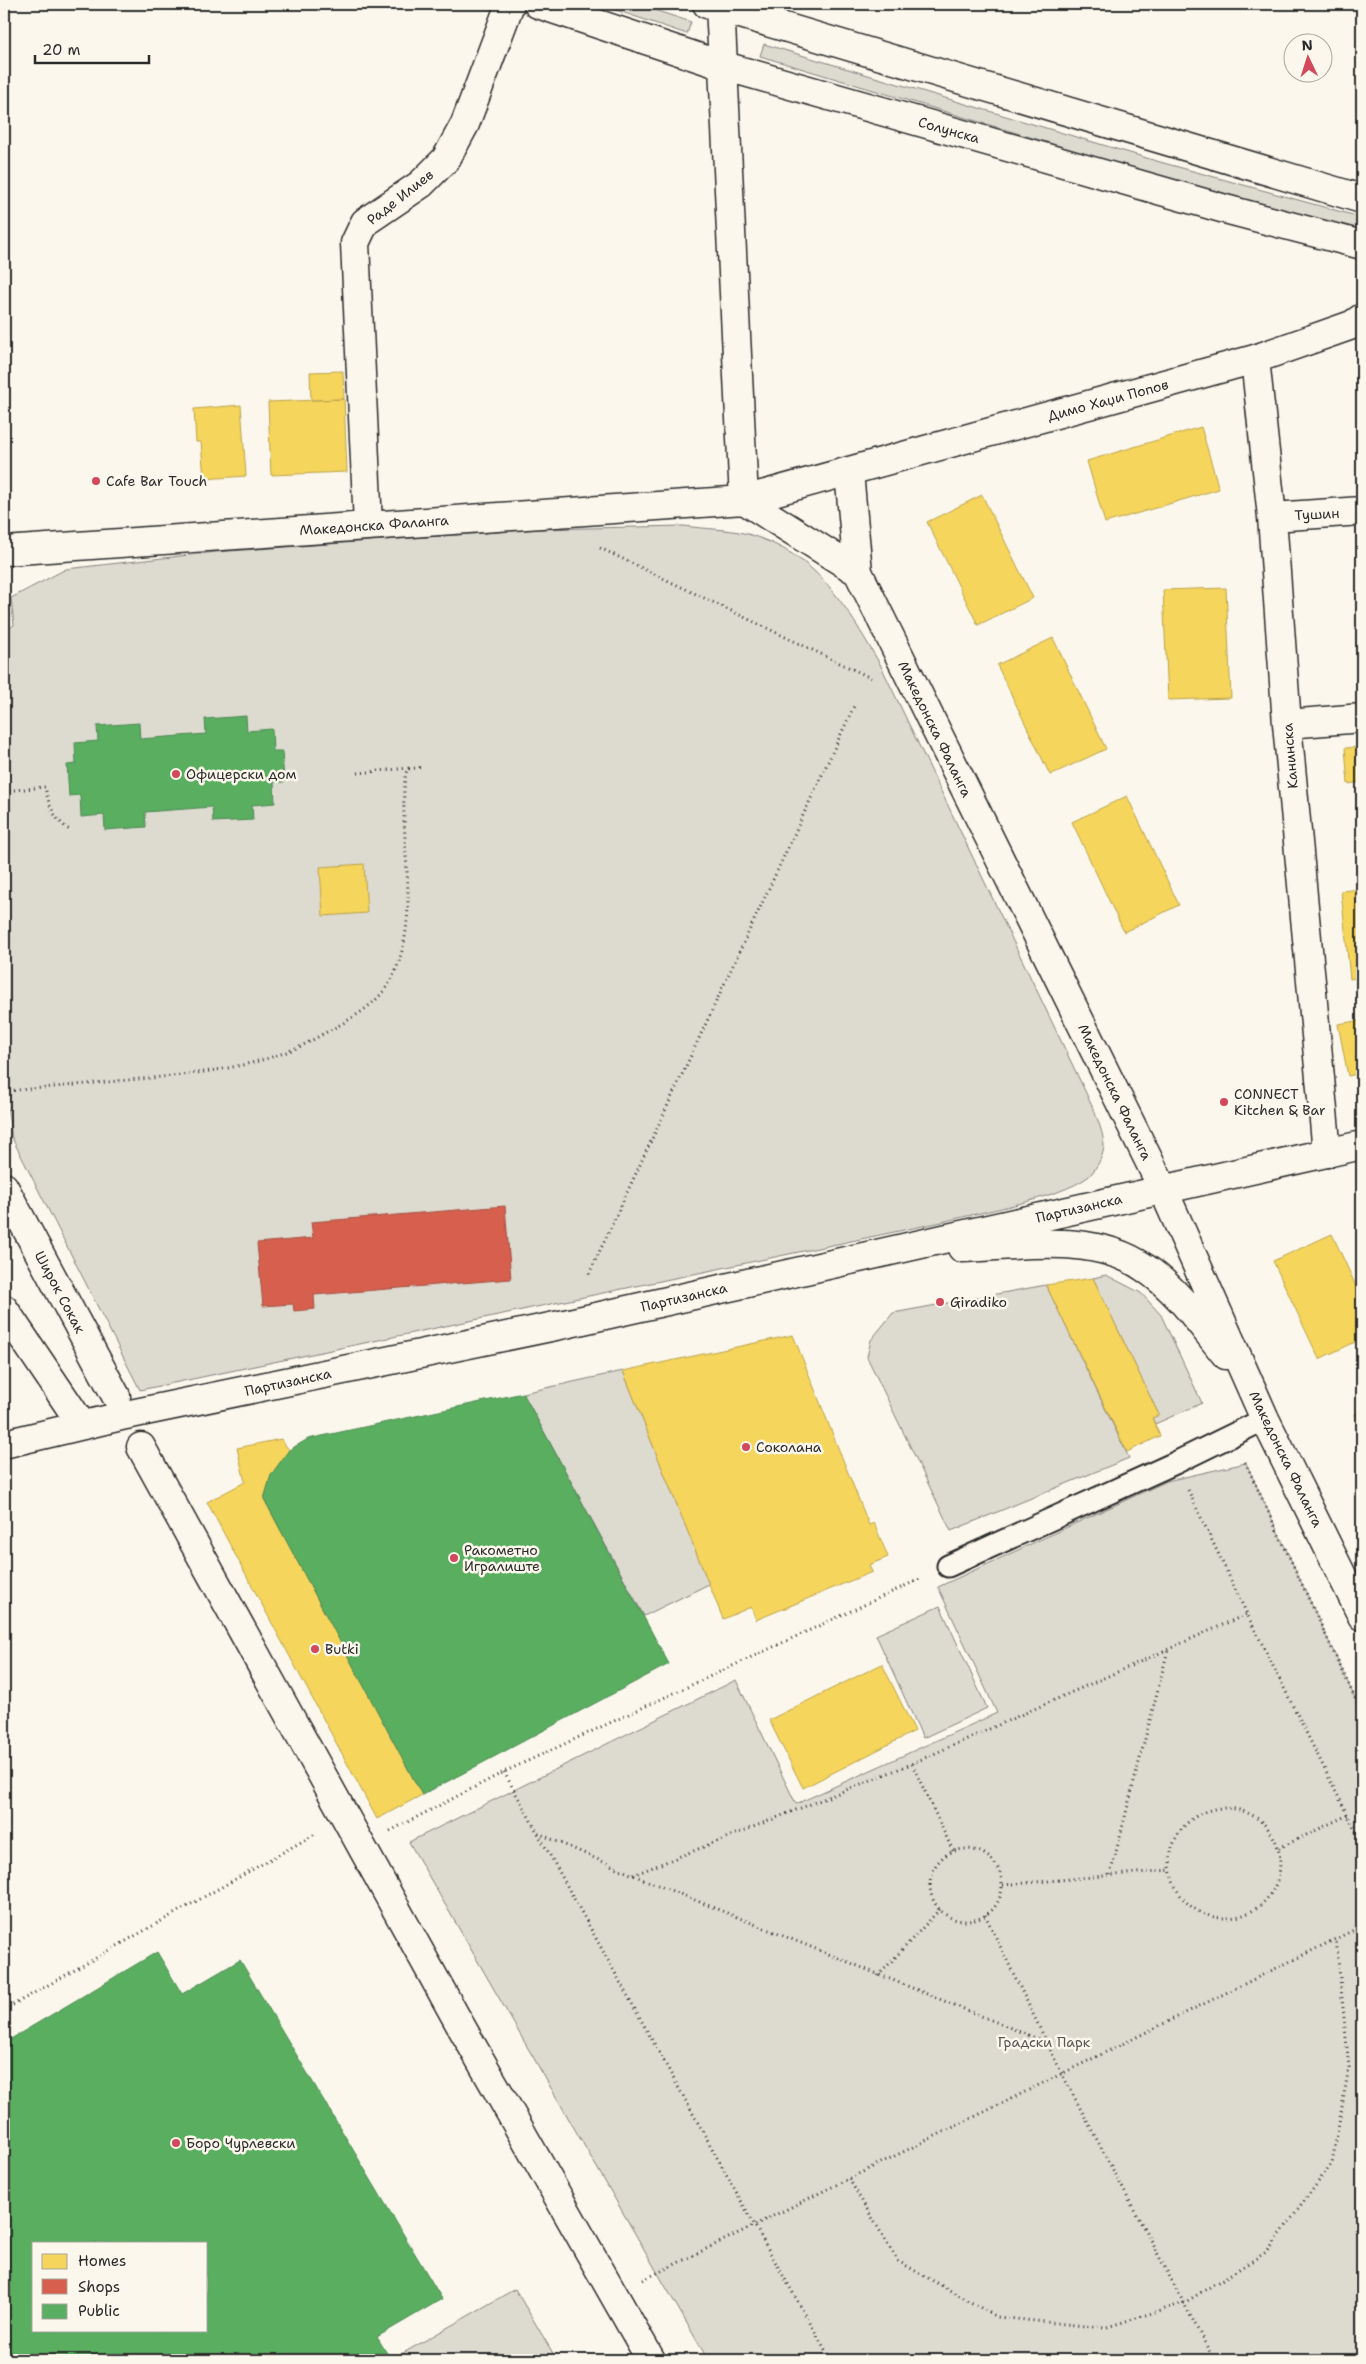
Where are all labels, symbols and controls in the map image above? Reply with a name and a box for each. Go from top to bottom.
scale bar [35,32,149,64]
north arrow [1284,32,1334,82]
text: N [1301,36,1313,54]
text: 20 m [42,40,81,60]
street label: Солунска [916,113,982,147]
street label: Раде Илиев [363,165,437,229]
street label: Димо Хаџи Попов [1045,375,1171,425]
place label: Cafe Bar Touch [106,472,207,490]
marker: Cafe Bar Touch [90,475,102,487]
street label: Тушин [1294,504,1340,524]
street label: Македонска Фаланга [299,511,450,539]
street label: Македонска Фаланга [894,658,976,800]
street label: Канинска [1278,722,1302,790]
place label: Офицерски дом [186,765,297,783]
marker: Офицерски дом [170,768,182,780]
street label: Македонска Фаланга [1074,1021,1156,1163]
place label: CONNECT Kitchen & Bar [1234,1085,1326,1119]
marker: CONNECT Kitchen & Bar [1218,1096,1230,1108]
street label: Партизанска [1034,1189,1124,1227]
street label: Широк Сокак [31,1248,90,1337]
street label: Партизанска [639,1278,729,1316]
place label: Giradiko [950,1293,1007,1311]
marker: Giradiko [934,1296,946,1308]
street label: Партизанска [243,1364,333,1400]
street label: Македонска Фаланга [1245,1388,1327,1530]
place label: Соколана [756,1438,822,1456]
marker: Соколана [740,1441,752,1453]
place label: Ракометно Игралиште [464,1541,540,1575]
marker: Ракометно Игралиште [448,1552,460,1564]
place label: Butki [325,1640,359,1658]
marker: Butki [309,1643,321,1655]
park label: Градски Парк [998,2033,1091,2051]
place label: Боро Чурлевски [186,2134,295,2152]
marker: Боро Чурлевски [170,2137,182,2149]
legend [32,2242,208,2332]
text: Homes [78,2251,126,2271]
text: Shops [78,2277,120,2297]
text: Public [78,2301,120,2321]

